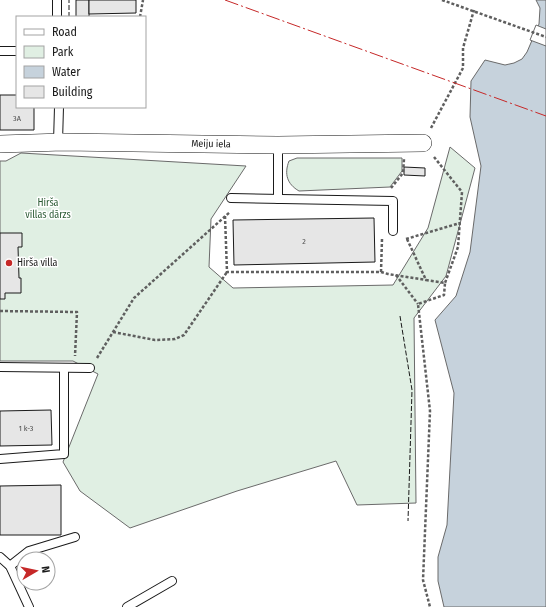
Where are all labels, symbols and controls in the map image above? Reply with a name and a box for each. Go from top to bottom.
legend [16,16,146,108]
text: Road [52,25,77,39]
text: Park [52,45,74,59]
text: Water [52,65,81,79]
text: Building [52,85,93,99]
house number: 3A [13,114,22,123]
street label: Meiju iela [191,138,231,150]
park label: Hirša villas dārzs [25,197,71,221]
house number: 2 [302,237,306,246]
place label: Hirša villa [17,257,58,269]
marker: Hirša villa [4,258,14,268]
house number: 1 k-3 [19,424,34,433]
north arrow [16,551,56,591]
text: N [38,565,52,574]

